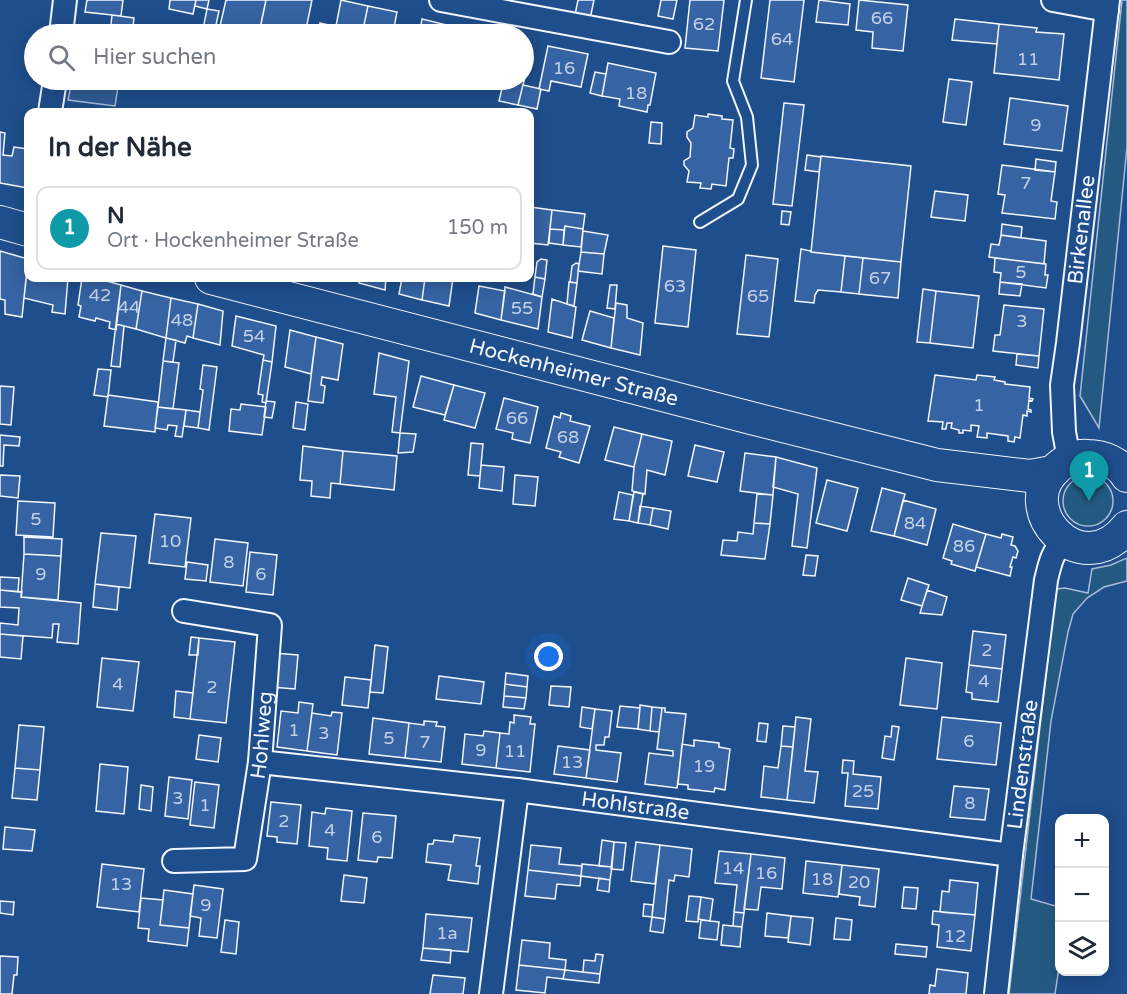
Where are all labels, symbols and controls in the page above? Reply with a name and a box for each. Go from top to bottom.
house number: 66 [871,7,893,29]
house number: 62 [693,13,715,35]
search box [24,24,534,90]
house number: 64 [771,28,793,50]
icon: search [45,41,78,74]
text: Hier suchen [93,44,216,70]
house number: 11 [1017,48,1039,70]
house number: 16 [553,57,575,79]
house number: 18 [625,82,647,104]
house number: 9 [1030,114,1042,136]
text: In der Nähe [48,132,192,163]
house number: 7 [1020,172,1032,194]
street label: Birkenallee [1063,174,1100,286]
text: N [107,203,125,229]
text: 1 [63,216,76,240]
text: 150 m [447,216,508,240]
text: Ort · Hockenheimer Straße [107,229,359,253]
house number: 5 [1015,261,1027,283]
house number: 67 [869,267,891,289]
house number: 63 [664,275,686,297]
house number: 42 [89,284,111,306]
house number: 65 [747,285,769,307]
house number: 44 [118,296,140,318]
house number: 55 [511,297,533,319]
house number: 48 [171,309,193,331]
house number: 3 [1016,310,1028,332]
house number: 54 [243,325,265,347]
street label: Hockenheimer Straße [467,333,681,412]
house number: 1 [973,394,985,416]
house number: 66 [506,407,528,429]
house number: 68 [557,426,579,448]
pin: 1 [1070,452,1108,501]
house number: 5 [30,508,42,530]
house number: 84 [904,512,926,534]
house number: 10 [159,530,181,552]
house number: 86 [953,535,975,557]
house number: 8 [223,551,235,573]
house number: 9 [35,563,47,585]
house number: 6 [255,563,267,585]
house number: 2 [981,639,993,661]
your location [534,642,563,671]
house number: 4 [978,670,990,692]
house number: 4 [112,673,124,695]
house number: 2 [206,676,218,698]
street label: Hohlweg [246,690,278,781]
street label: Lindenstraße [1002,698,1044,831]
house number: 1 [288,719,300,741]
house number: 3 [318,722,330,744]
house number: 5 [383,727,395,749]
house number: 6 [963,730,975,752]
house number: 7 [419,731,431,753]
house number: 9 [475,739,487,761]
house number: 11 [504,740,526,762]
house number: 13 [561,751,583,773]
house number: 19 [693,755,715,777]
house number: 25 [852,780,874,802]
house number: 3 [172,787,184,809]
street label: Hohlstraße [580,787,691,826]
house number: 8 [964,792,976,814]
house number: 1 [199,794,211,816]
house number: 2 [278,810,290,832]
map controls [1055,814,1109,976]
button: + [1055,814,1109,868]
house number: 4 [324,819,336,841]
house number: 6 [371,826,383,848]
house number: 14 [722,857,744,879]
house number: 16 [755,862,777,884]
house number: 18 [811,868,833,890]
button: − [1055,868,1109,922]
house number: 20 [848,871,870,893]
house number: 13 [110,873,132,895]
house number: 9 [200,894,212,916]
house number: 1a [436,922,458,944]
button: layers [1055,922,1109,976]
house number: 12 [944,925,966,947]

